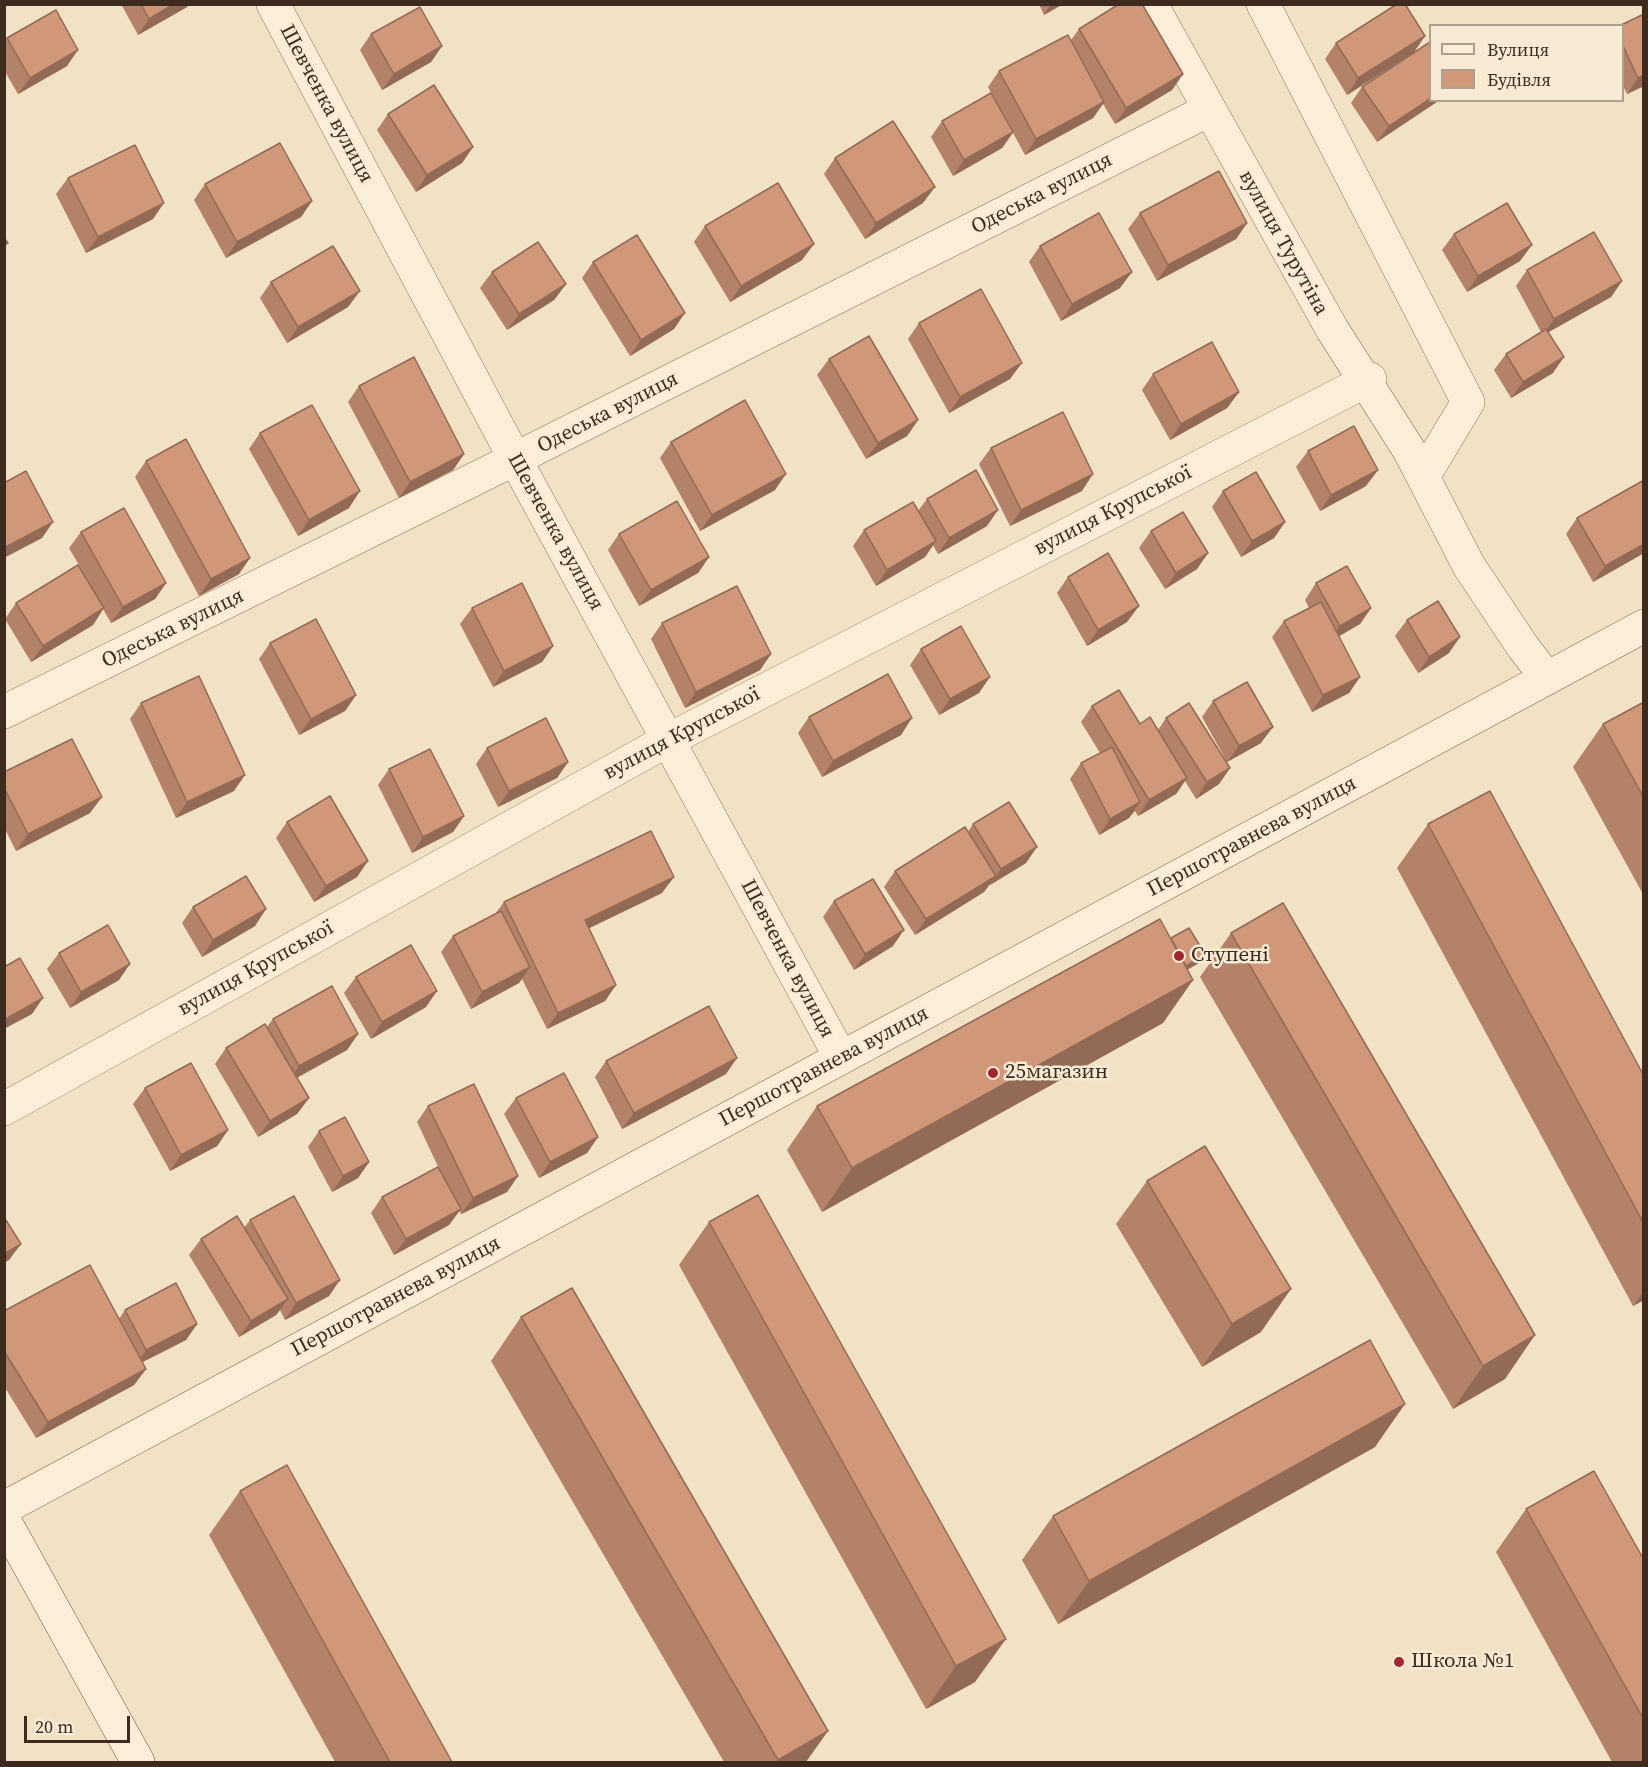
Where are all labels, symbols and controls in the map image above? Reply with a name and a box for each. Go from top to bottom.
street label: Шевченка вулиця [274,20,378,188]
legend [1429,24,1624,102]
text: Вулиця [1487,37,1549,62]
text: Будівля [1487,67,1551,92]
street label: Одеська вулиця [967,148,1117,240]
street label: вулиця Турутіна [1233,166,1333,320]
street label: Одеська вулиця [533,367,683,459]
street label: Шевченка вулиця [501,449,609,615]
street label: вулиця Крупської [1030,460,1196,562]
street label: Одеська вулиця [98,584,248,674]
street label: вулиця Крупської [599,682,765,786]
street label: Першотравнева вулиця [1143,771,1361,903]
street label: Шевченка вулиця [735,875,839,1043]
street label: вулиця Крупської [174,916,338,1022]
place label: Ступені [1191,943,1269,969]
marker: Ступені [1172,949,1186,963]
street label: Першотравнева вулиця [715,1001,933,1133]
place label: 25магазин [1005,1060,1108,1086]
marker: 25магазин [986,1066,1000,1080]
street label: Першотравнева вулиця [287,1231,505,1363]
place label: Школа №1 [1411,1649,1515,1675]
marker: Школа №1 [1392,1655,1406,1669]
scale bar [27,1704,134,1742]
text: 20 m [35,1714,73,1739]

